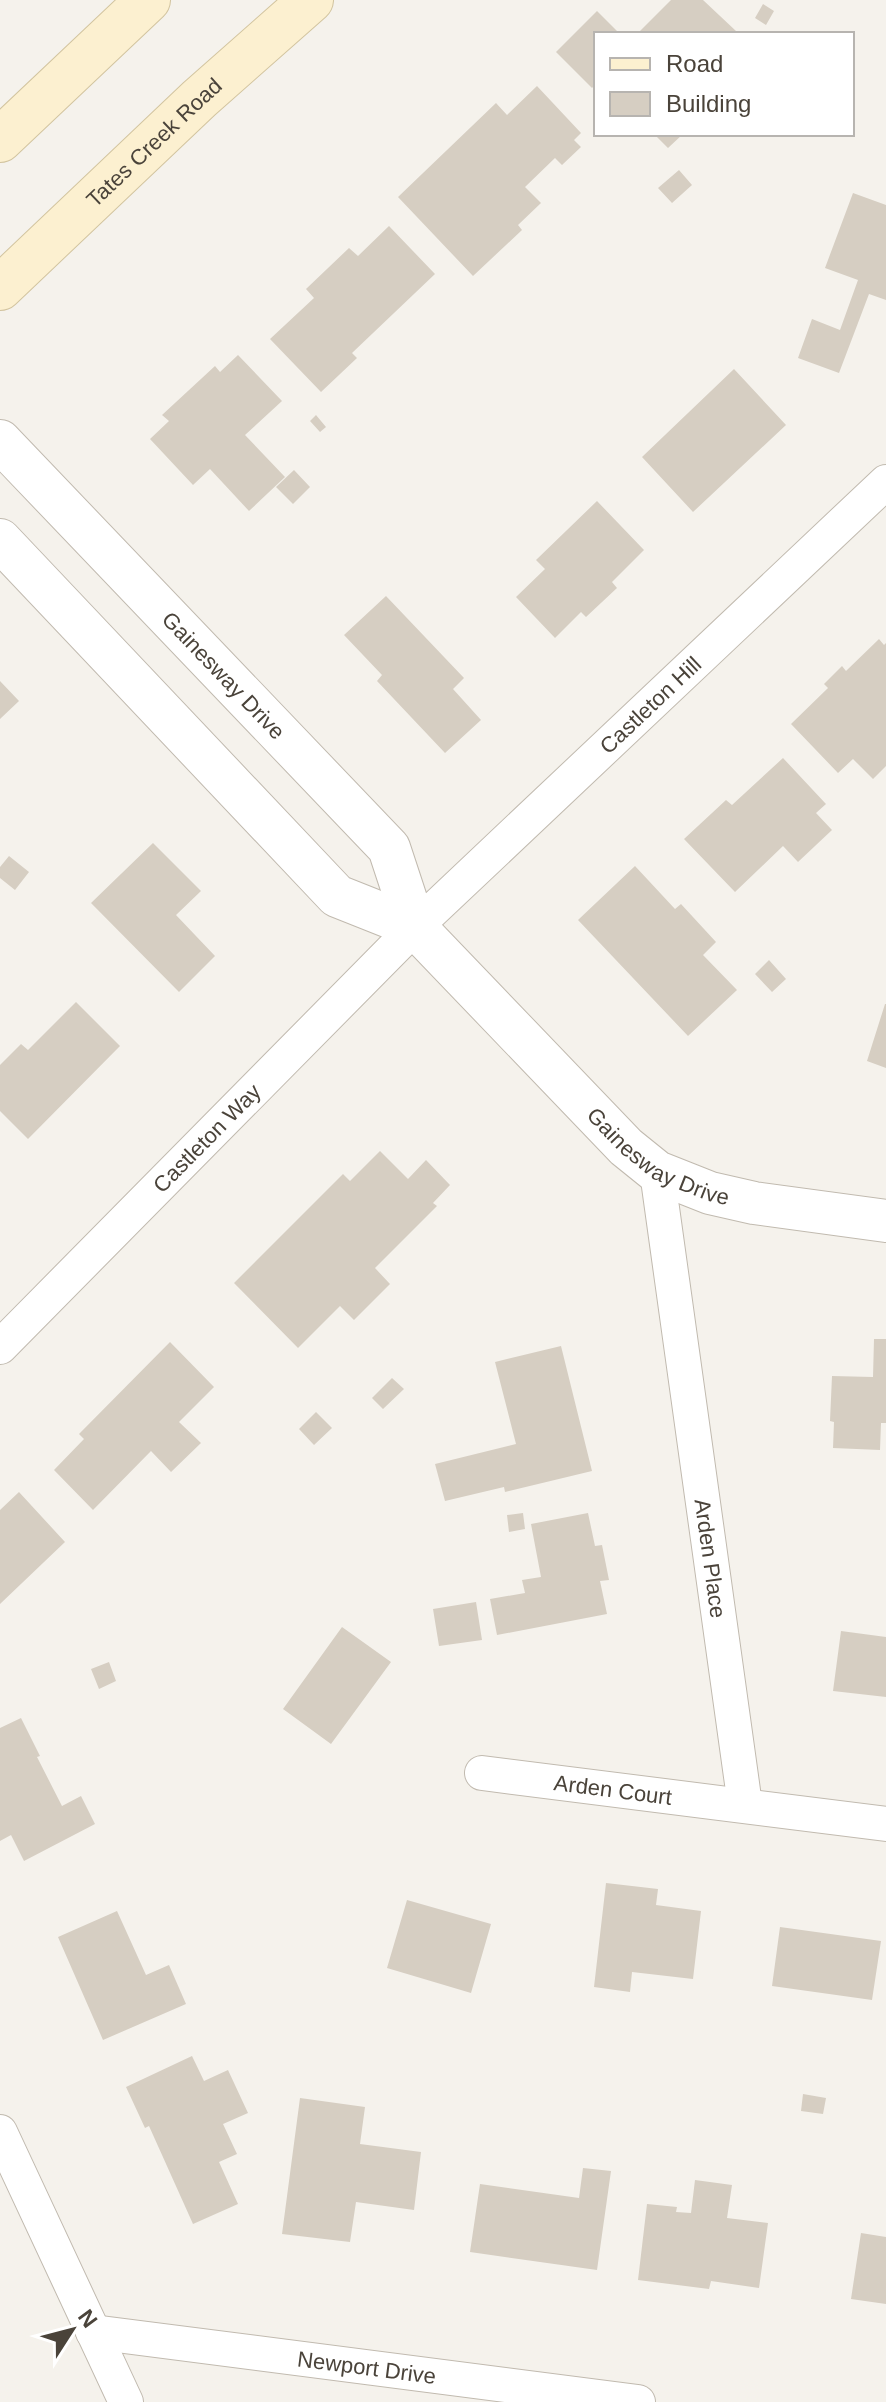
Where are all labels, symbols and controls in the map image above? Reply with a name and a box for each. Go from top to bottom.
legend [594,32,854,136]
text: Road [666,50,723,77]
street label: Tates Creek Road [82,73,227,212]
text: Building [666,90,751,117]
street label: Gainesway Drive [157,607,290,744]
street label: Castleton Hill [595,652,706,759]
street label: Castleton Way [148,1079,266,1198]
street label: Gainesway Drive [582,1102,732,1210]
street label: Arden Place [690,1497,731,1619]
street label: Arden Court [552,1770,673,1810]
north arrow [32,2290,112,2370]
text: N [73,2305,103,2332]
street label: Newport Drive [296,2346,437,2389]

